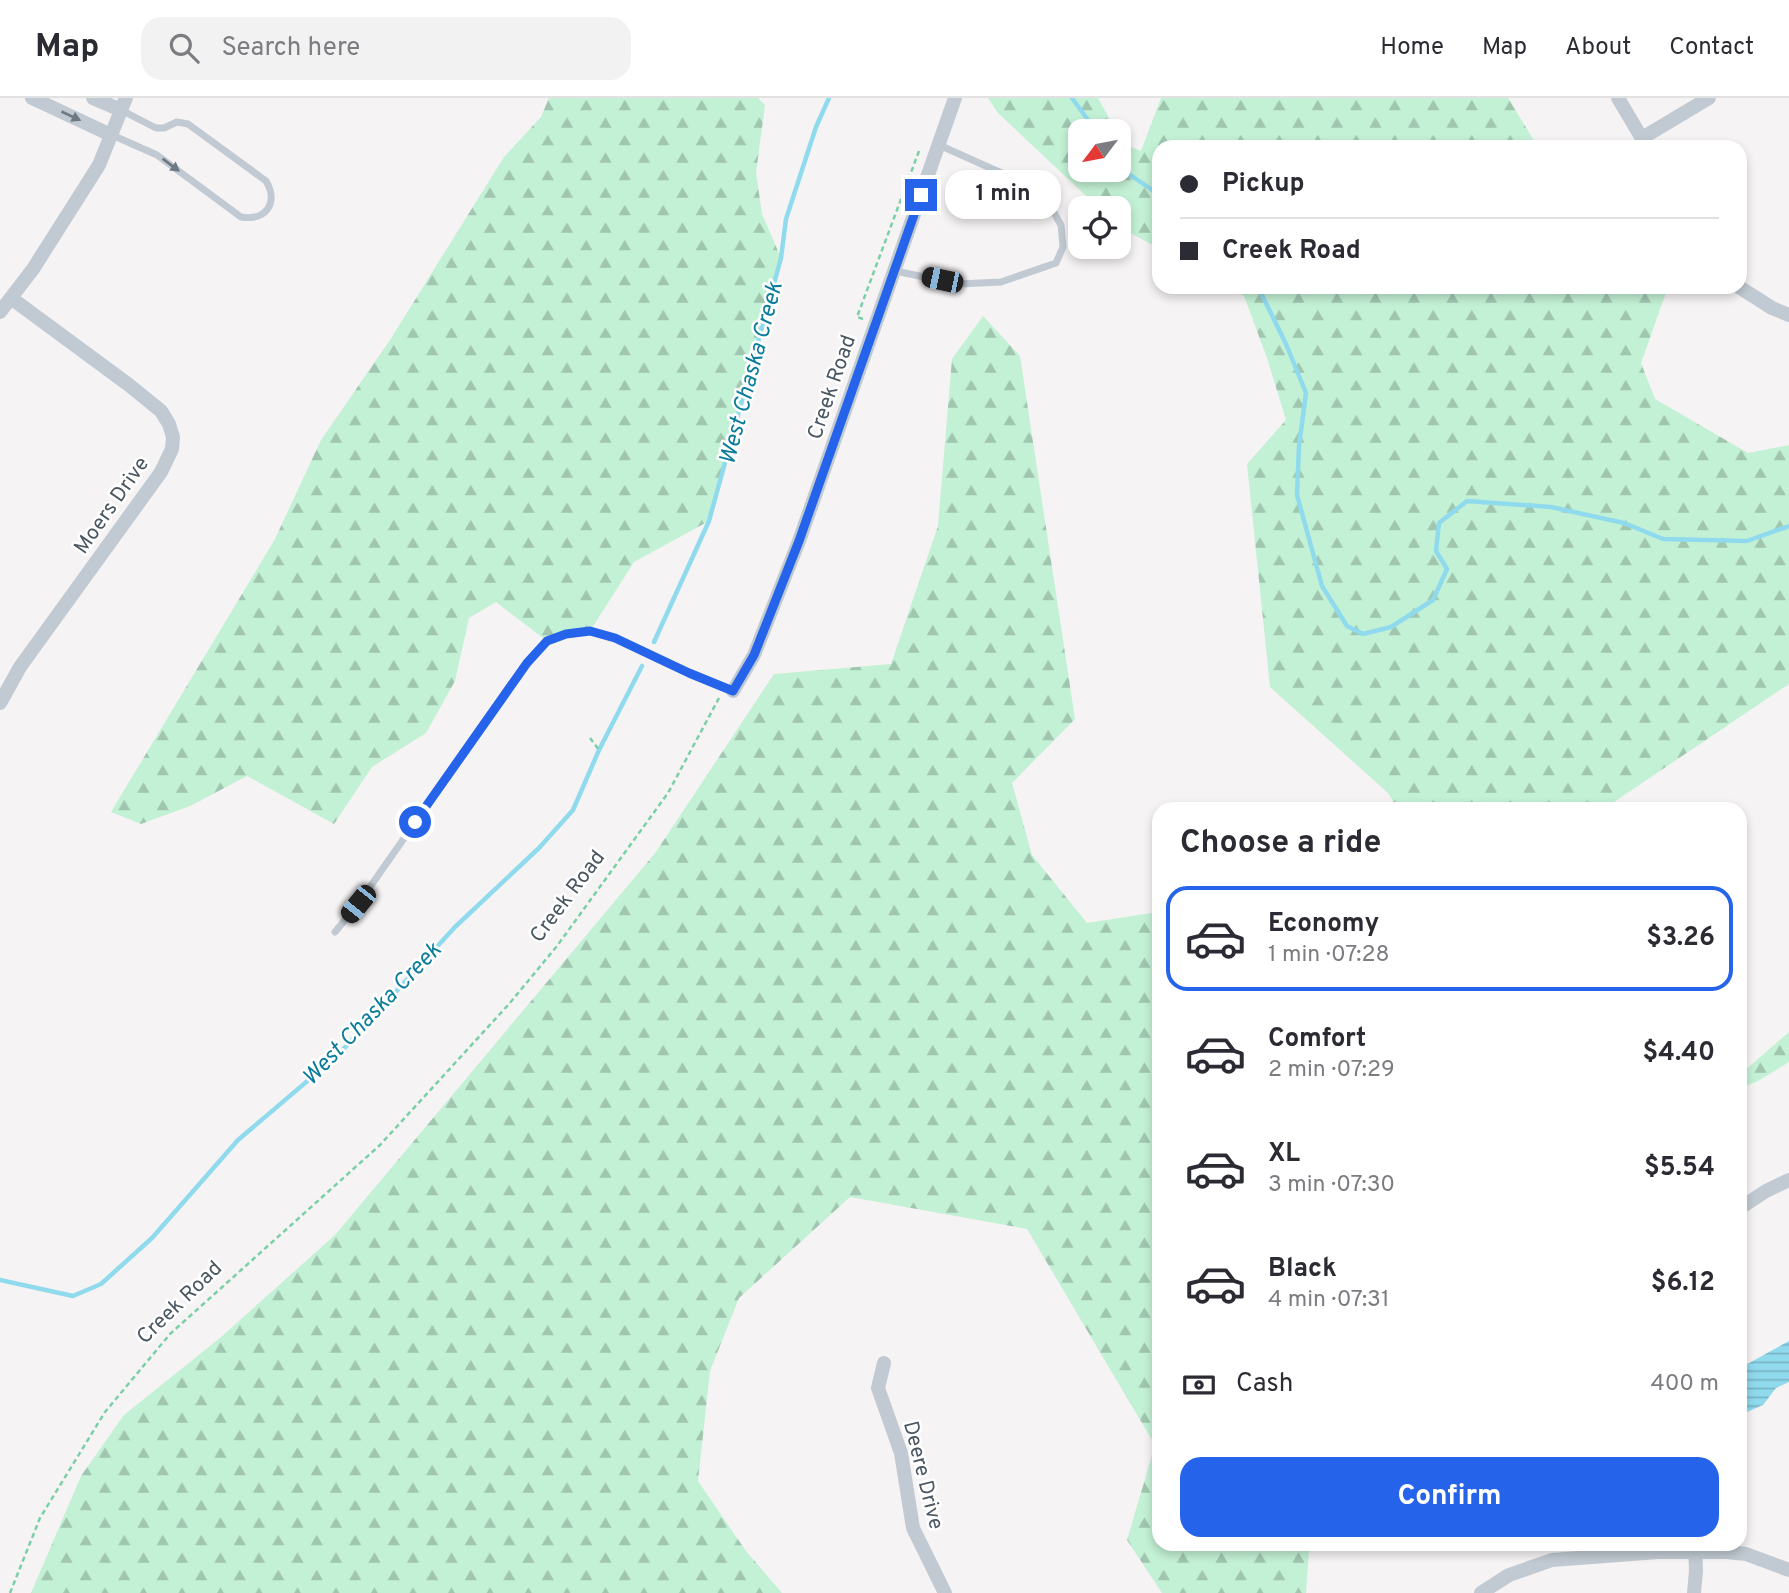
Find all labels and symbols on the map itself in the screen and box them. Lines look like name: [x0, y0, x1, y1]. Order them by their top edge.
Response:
one-way arrow: [61, 110, 81, 122]
north arrow: [1068, 119, 1130, 182]
one-way arrow: [162, 158, 180, 173]
callout: 1 min: [946, 170, 1061, 220]
route end: [905, 179, 937, 211]
car: [920, 265, 965, 295]
water label: West Chaska Creek: [714, 279, 791, 468]
street label: Creek Road: [802, 332, 863, 443]
street label: Moers Drive: [69, 452, 156, 560]
route start: [399, 806, 431, 838]
street label: Creek Road: [525, 845, 612, 949]
car: [337, 881, 380, 927]
water label: West Chaska Creek: [297, 937, 449, 1092]
street label: Creek Road: [131, 1256, 229, 1351]
street label: Deere Drive: [896, 1418, 949, 1532]

